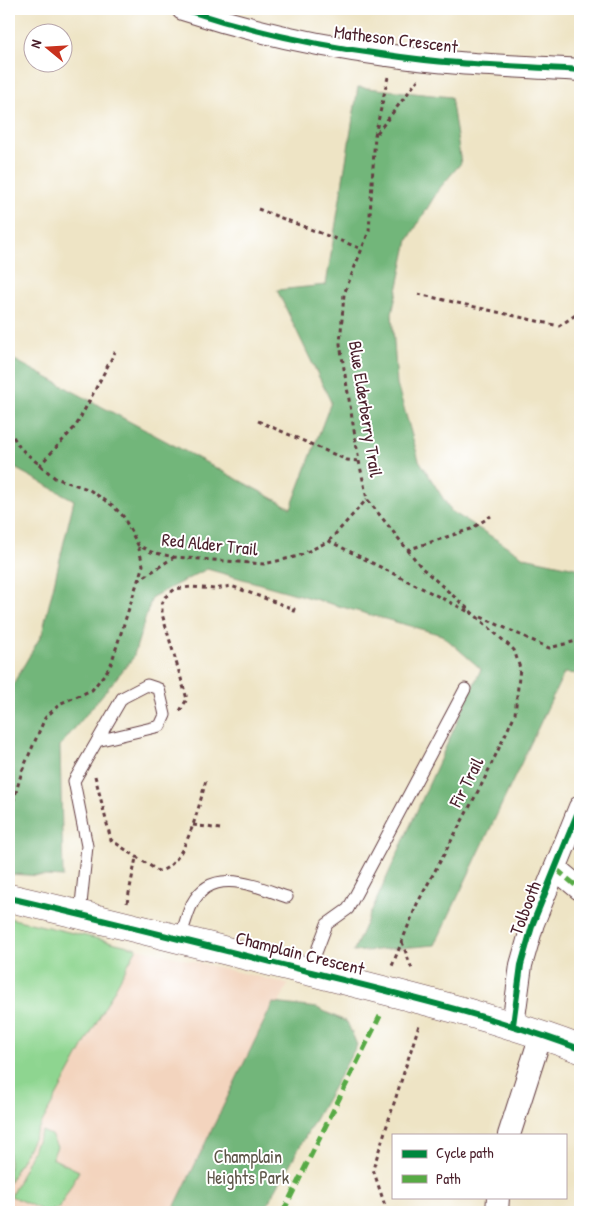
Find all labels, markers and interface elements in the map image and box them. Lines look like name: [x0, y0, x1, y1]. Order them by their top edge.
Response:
street label: Matheson Crescent: [333, 19, 460, 59]
north arrow: [22, 22, 72, 72]
text: N: [25, 37, 46, 50]
street label: Blue Elderberry Trail: [343, 339, 389, 479]
street label: Red Alder Trail: [161, 527, 260, 561]
street label: Fir Trail: [442, 752, 489, 812]
street label: Tolbooth: [503, 877, 547, 939]
street label: Champlain Crescent: [233, 925, 368, 981]
legend: [392, 1134, 566, 1198]
text: Cycle path: [436, 1142, 494, 1163]
park label: Champlain Heights Park: [207, 1144, 290, 1190]
text: Path: [436, 1168, 461, 1189]

